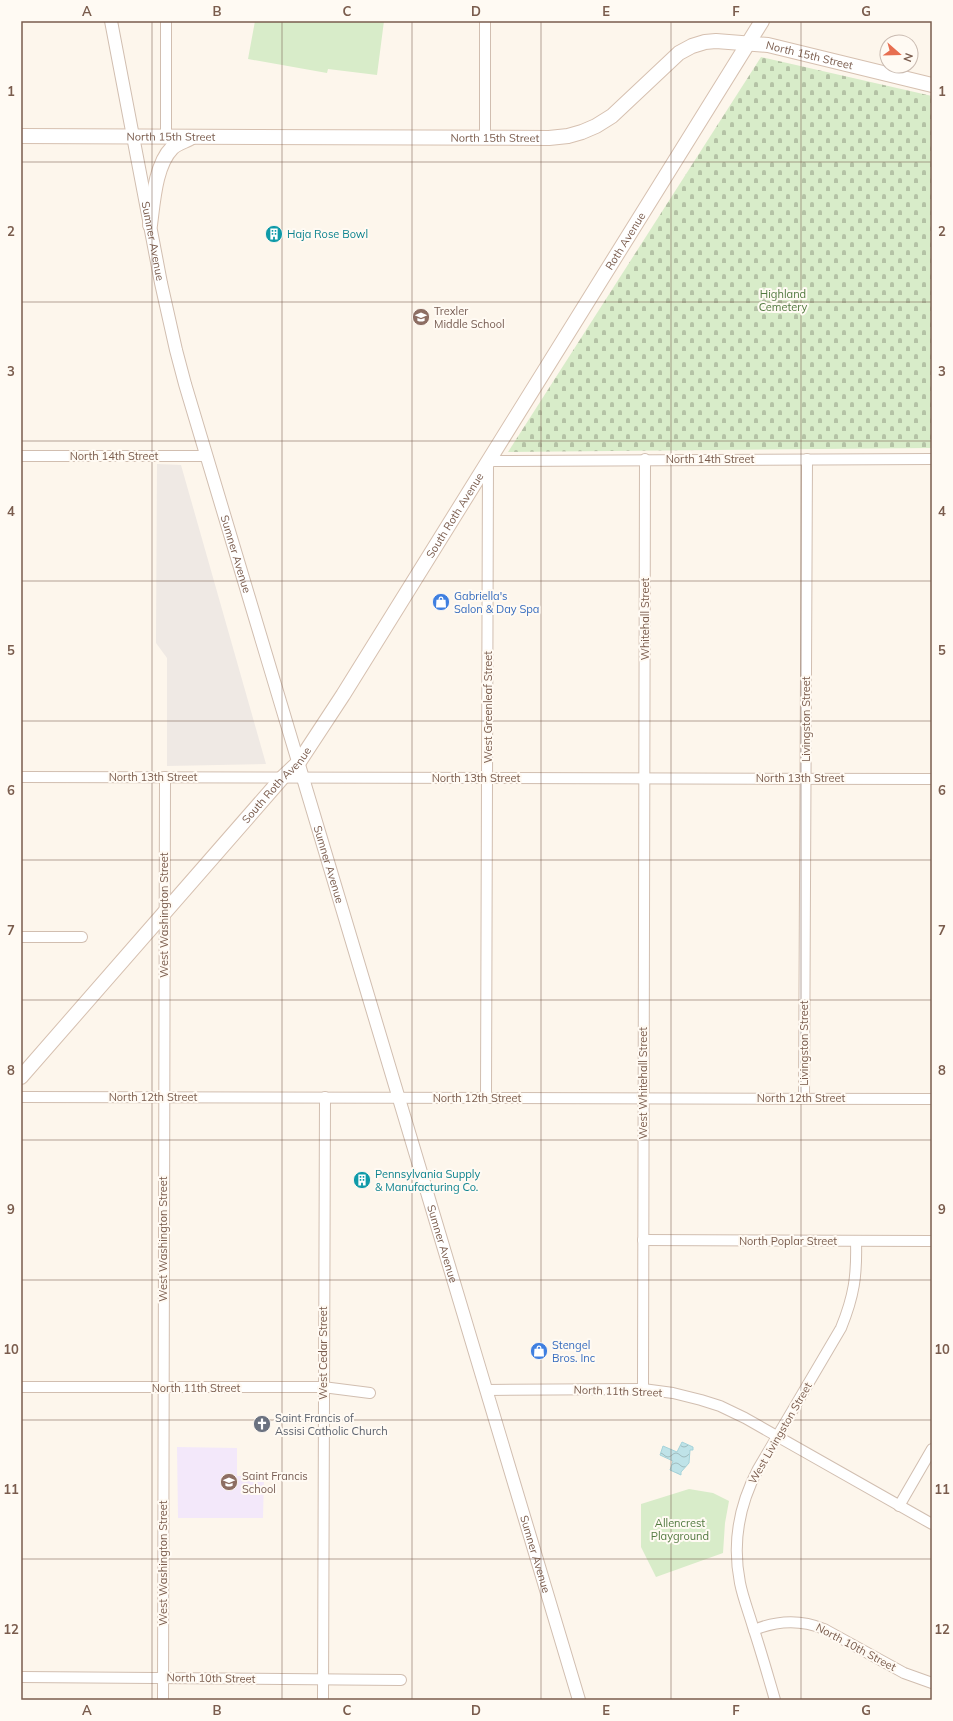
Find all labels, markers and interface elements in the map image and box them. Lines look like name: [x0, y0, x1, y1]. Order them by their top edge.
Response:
text: A: [82, 3, 92, 19]
text: B: [213, 3, 222, 19]
text: C: [343, 3, 352, 19]
text: D: [471, 3, 481, 19]
text: E: [602, 3, 610, 19]
text: F: [732, 3, 740, 19]
text: G: [861, 3, 871, 19]
north arrow: [879, 34, 919, 74]
street label: North 15th Street: [765, 38, 854, 72]
text: N: [900, 51, 916, 64]
text: 1: [7, 83, 15, 99]
text: 1: [938, 83, 946, 99]
street label: North 15th Street: [127, 129, 216, 144]
street label: North 15th Street: [451, 131, 540, 145]
street label: Sumner Avenue: [139, 200, 167, 282]
street label: Roth Avenue: [602, 210, 648, 272]
text: 2: [7, 223, 15, 239]
text: 2: [938, 223, 946, 239]
building icon: Haja Rose Bowl: [264, 224, 284, 244]
place label: Haja Rose Bowl: [287, 227, 368, 241]
park label: Highland Cemetery: [759, 287, 808, 314]
place label: Trexler Middle School: [434, 304, 505, 331]
school or university icon: Trexler Middle School: [411, 307, 431, 327]
text: 3: [7, 363, 15, 379]
text: 3: [938, 363, 946, 379]
street label: North 14th Street: [70, 449, 159, 463]
street label: North 14th Street: [666, 452, 755, 466]
street label: South Roth Avenue: [423, 470, 487, 561]
text: 4: [7, 503, 15, 519]
text: 4: [938, 503, 946, 519]
street label: Sumner Avenue: [218, 513, 254, 595]
street label: Whitehall Street: [638, 578, 652, 660]
place label: Gabriella's Salon & Day Spa: [454, 589, 539, 616]
shop icon: Gabriella's Salon & Day Spa: [431, 592, 451, 612]
text: 5: [7, 642, 15, 658]
text: 5: [938, 642, 946, 658]
street label: West Greenleaf Street: [481, 651, 495, 763]
street label: Livingston Street: [799, 676, 813, 762]
street label: South Roth Avenue: [239, 744, 314, 826]
street label: North 13th Street: [109, 770, 198, 784]
street label: North 13th Street: [432, 771, 521, 785]
street label: North 13th Street: [756, 771, 845, 785]
text: 6: [7, 782, 15, 798]
text: 6: [938, 782, 946, 798]
street label: Sumner Avenue: [311, 824, 347, 905]
street label: West Washington Street: [157, 852, 171, 978]
text: 7: [7, 922, 15, 938]
text: 7: [938, 922, 946, 938]
street label: Livingston Street: [797, 1000, 811, 1086]
street label: West Whitehall Street: [636, 1027, 650, 1139]
text: 8: [7, 1062, 15, 1078]
text: 8: [938, 1062, 946, 1078]
street label: North 12th Street: [109, 1090, 198, 1104]
street label: North 12th Street: [433, 1091, 522, 1105]
street label: North 12th Street: [757, 1091, 846, 1105]
place label: Pennsylvania Supply & Manufacturing Co.: [375, 1167, 480, 1194]
building icon: Pennsylvania Supply & Manufacturing Co.: [352, 1170, 372, 1190]
street label: West Washington Street: [156, 1176, 170, 1302]
text: 9: [7, 1201, 15, 1217]
text: 9: [938, 1201, 946, 1217]
street label: Sumner Avenue: [424, 1203, 461, 1284]
street label: North Poplar Street: [739, 1234, 837, 1248]
street label: West Cedar Street: [316, 1306, 330, 1400]
place label: Stengel Bros. Inc: [552, 1338, 596, 1365]
text: 10: [3, 1341, 19, 1357]
shop icon: Stengel Bros. Inc: [529, 1341, 549, 1361]
text: 10: [934, 1341, 950, 1357]
street label: West Livingston Street: [745, 1380, 815, 1486]
street label: North 11th Street: [152, 1381, 241, 1395]
street label: North 11th Street: [573, 1382, 663, 1400]
place label: Saint Francis of Assisi Catholic Church: [275, 1411, 388, 1438]
church icon: Saint Francis of Assisi Catholic Church: [252, 1414, 272, 1434]
place label: Saint Francis School: [242, 1469, 308, 1496]
school or university icon: Saint Francis School: [219, 1472, 239, 1492]
text: 11: [3, 1481, 19, 1497]
text: 11: [934, 1481, 950, 1497]
street label: West Washington Street: [156, 1500, 170, 1626]
street label: Sumner Avenue: [517, 1514, 554, 1595]
park label: Allencrest Playground: [651, 1516, 709, 1543]
street label: North 10th Street: [814, 1620, 899, 1674]
text: 12: [3, 1621, 19, 1637]
text: 12: [934, 1621, 950, 1637]
street label: North 10th Street: [167, 1670, 256, 1686]
text: A: [82, 1702, 92, 1718]
text: B: [213, 1702, 222, 1718]
text: C: [343, 1702, 352, 1718]
text: D: [471, 1702, 481, 1718]
text: E: [602, 1702, 610, 1718]
text: F: [732, 1702, 740, 1718]
text: G: [861, 1702, 871, 1718]

